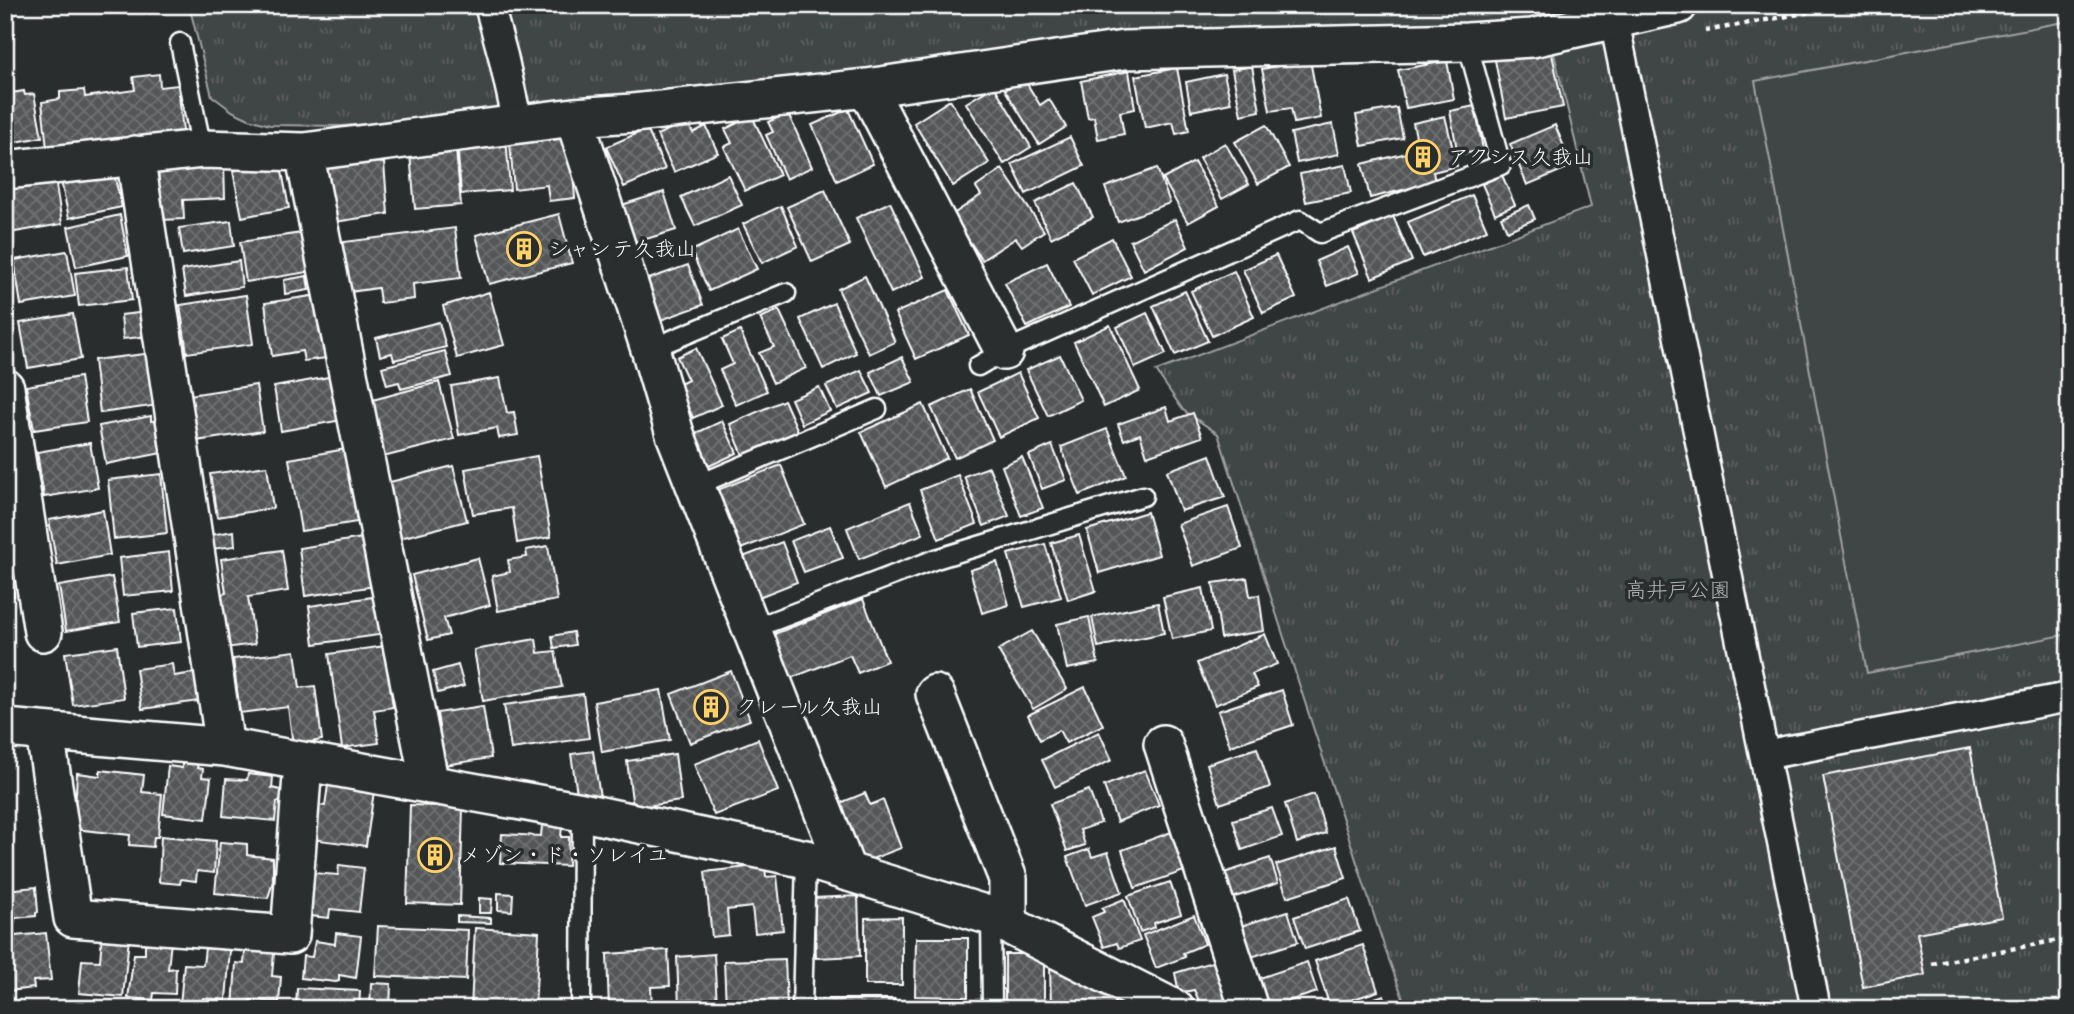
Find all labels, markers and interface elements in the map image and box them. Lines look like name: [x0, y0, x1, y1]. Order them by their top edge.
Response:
building icon: アクシス久我山: [1404, 138, 1442, 176]
place label: アクシス久我山: [1448, 144, 1593, 171]
building icon: シャンテ久我山: [505, 230, 543, 268]
place label: シャンテ久我山: [548, 236, 696, 263]
park label: 高井戸公園: [1626, 577, 1731, 604]
building icon: クレール久我山: [692, 688, 730, 726]
place label: クレール久我山: [736, 694, 883, 721]
building icon: メゾン・ド・ソレイユ: [416, 836, 454, 874]
place label: メゾン・ド・ソレイユ: [460, 842, 668, 869]

